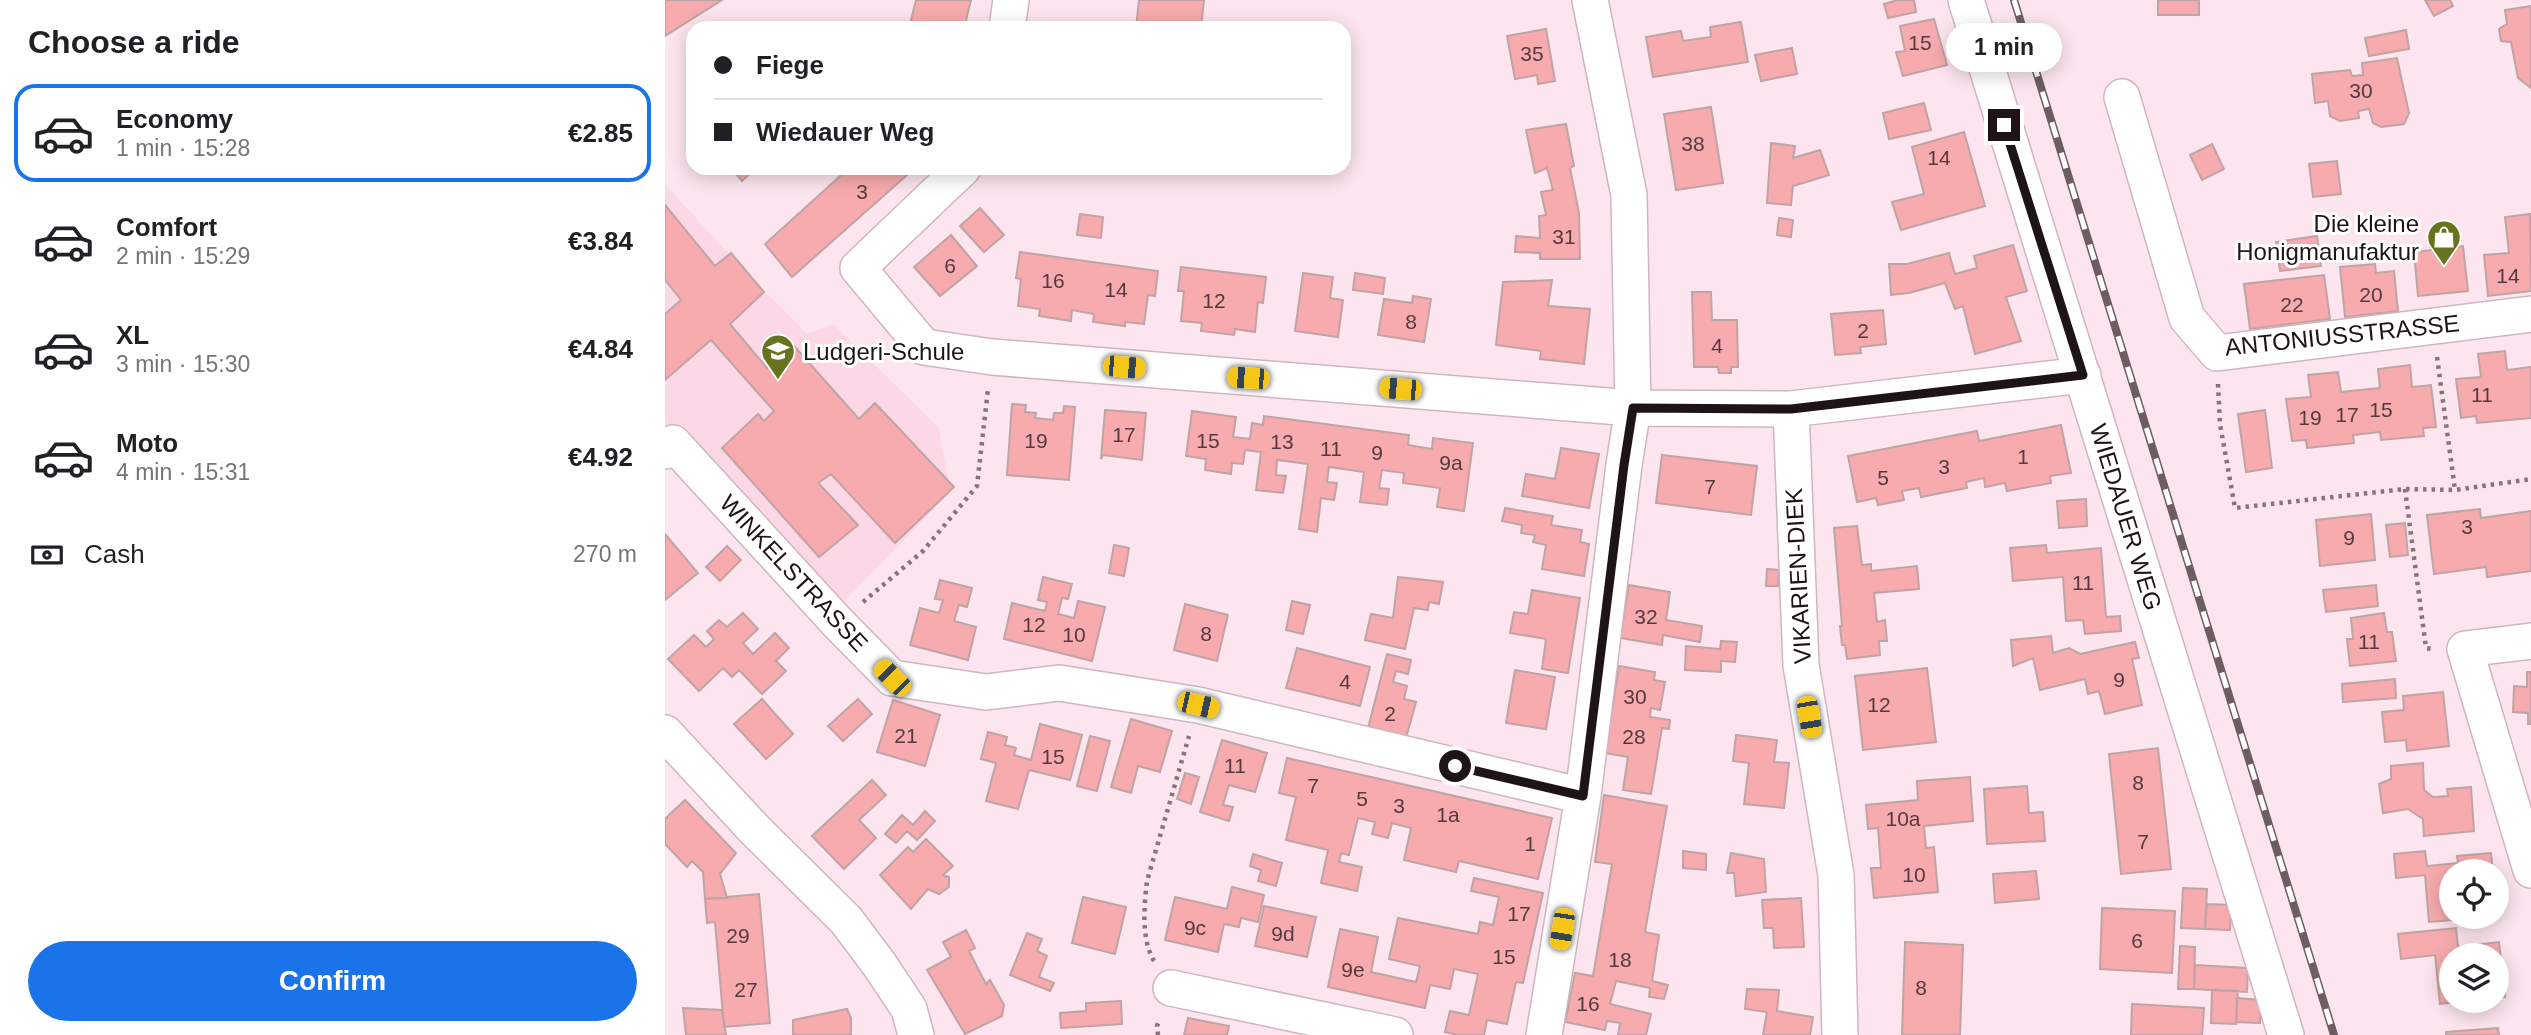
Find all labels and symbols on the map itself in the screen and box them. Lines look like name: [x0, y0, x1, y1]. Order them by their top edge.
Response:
callout: 1 min: [1946, 24, 2062, 72]
house number: 15: [1908, 31, 1932, 54]
house number: 35: [1520, 42, 1544, 65]
house number: 30: [2349, 79, 2373, 102]
route end: [1988, 109, 2020, 141]
house number: 38: [1681, 132, 1705, 155]
house number: 14: [1927, 146, 1951, 169]
house number: 3: [856, 180, 868, 203]
place label: Die kleine Honigmanufaktur: [2236, 210, 2419, 265]
shop icon: Die kleine Honigmanufaktur: [2425, 218, 2463, 267]
house number: 31: [1552, 225, 1576, 248]
house number: 6: [944, 254, 956, 277]
house number: 14: [2496, 264, 2520, 287]
house number: 16: [1041, 269, 1065, 292]
house number: 14: [1104, 278, 1128, 301]
house number: 20: [2359, 283, 2383, 306]
house number: 12: [1202, 289, 1226, 312]
house number: 22: [2280, 293, 2304, 316]
street label: ANTONIUSSTRASSE: [2223, 309, 2461, 361]
house number: 8: [1405, 310, 1417, 333]
house number: 2: [1857, 319, 1869, 342]
school or university icon: Ludgeri-Schule: [759, 332, 797, 381]
house number: 4: [1711, 334, 1723, 357]
place label: Ludgeri-Schule: [803, 338, 964, 365]
car: [1103, 355, 1146, 379]
car: [1227, 366, 1270, 390]
car: [1379, 377, 1422, 401]
house number: 11: [2471, 383, 2493, 406]
house number: 15: [2369, 398, 2393, 421]
house number: 17: [2335, 403, 2359, 426]
house number: 19: [2298, 406, 2322, 429]
street label: WIEDAUER WEG: [2085, 421, 2167, 613]
house number: 17: [1112, 423, 1136, 446]
house number: 19: [1024, 429, 1048, 452]
house number: 15: [1196, 429, 1220, 452]
house number: 13: [1270, 430, 1294, 453]
house number: 11: [1320, 437, 1342, 460]
house number: 9: [1371, 441, 1383, 464]
house number: 1: [2017, 445, 2029, 468]
house number: 9a: [1439, 451, 1463, 474]
house number: 3: [1938, 455, 1950, 478]
house number: 5: [1877, 466, 1889, 489]
house number: 7: [1704, 475, 1716, 498]
street label: VIKARIEN-DIEK: [1780, 487, 1816, 665]
street label: WINKELSTRASSE: [715, 489, 873, 657]
house number: 3: [2461, 515, 2473, 538]
house number: 9: [2343, 526, 2355, 549]
house number: 11: [2072, 571, 2094, 594]
house number: 32: [1634, 605, 1658, 628]
house number: 12: [1022, 613, 1046, 636]
house number: 8: [1200, 622, 1212, 645]
house number: 10: [1062, 623, 1086, 646]
house number: 11: [2358, 630, 2380, 653]
car: [870, 656, 915, 700]
house number: 9: [2113, 668, 2125, 691]
house number: 4: [1339, 670, 1351, 693]
house number: 30: [1623, 685, 1647, 708]
car: [1176, 690, 1221, 720]
house number: 12: [1867, 693, 1891, 716]
car: [1796, 694, 1823, 740]
house number: 2: [1384, 702, 1396, 725]
house number: 21: [894, 724, 918, 747]
house number: 28: [1622, 725, 1646, 748]
house number: 15: [1041, 745, 1065, 768]
route start: [1439, 750, 1471, 782]
house number: 11: [1224, 754, 1246, 777]
house number: 8: [2132, 771, 2144, 794]
house number: 7: [1307, 774, 1319, 797]
house number: 5: [1356, 787, 1368, 810]
house number: 3: [1393, 794, 1405, 817]
house number: 1a: [1436, 803, 1460, 826]
house number: 10a: [1885, 807, 1921, 830]
house number: 7: [2137, 830, 2149, 853]
house number: 1: [1524, 832, 1536, 855]
house number: 10: [1902, 863, 1926, 886]
house number: 17: [1507, 902, 1531, 925]
car: [1549, 907, 1576, 951]
house number: 9c: [1184, 916, 1206, 939]
house number: 9d: [1271, 922, 1295, 945]
house number: 29: [726, 924, 750, 947]
house number: 6: [2131, 929, 2143, 952]
house number: 15: [1492, 945, 1516, 968]
house number: 18: [1608, 948, 1632, 971]
house number: 9e: [1341, 958, 1365, 981]
house number: 8: [1915, 976, 1927, 999]
house number: 27: [734, 978, 758, 1001]
house number: 16: [1576, 992, 1600, 1015]

